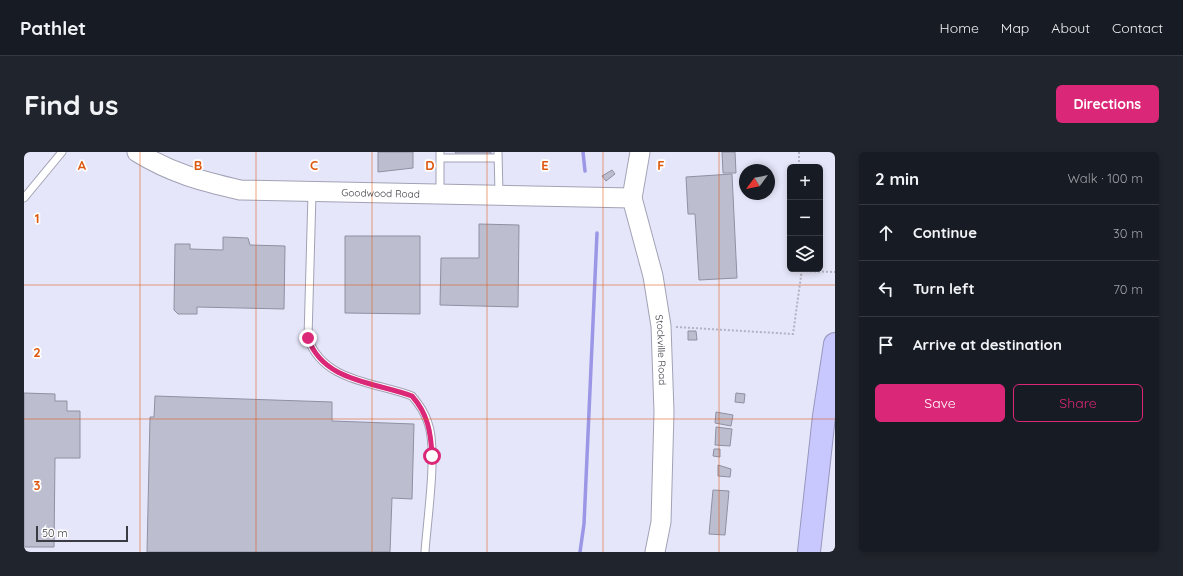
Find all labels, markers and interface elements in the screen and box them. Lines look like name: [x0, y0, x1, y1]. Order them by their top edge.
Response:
text: Pathlet: [20, 16, 86, 40]
text: Home: [940, 19, 979, 37]
text: Map: [1001, 19, 1029, 37]
text: About: [1051, 19, 1090, 37]
text: Contact: [1112, 19, 1163, 37]
button: Directions: [1056, 85, 1159, 123]
text: Find us: [24, 87, 118, 122]
text: A: [78, 157, 87, 173]
text: B: [194, 157, 202, 173]
text: C: [310, 157, 318, 173]
text: D: [425, 157, 435, 173]
text: E: [541, 157, 549, 173]
text: F: [657, 157, 665, 173]
north arrow: [739, 164, 775, 200]
map controls: [787, 164, 823, 272]
button: +: [787, 164, 823, 200]
text: 2 min: [875, 168, 919, 189]
text: Walk · 100 m: [1067, 170, 1143, 186]
street label: Goodwood Road: [341, 186, 420, 201]
button: −: [787, 200, 823, 236]
text: 1: [34, 210, 40, 226]
icon: ahead: [875, 222, 897, 244]
text: Continue: [913, 223, 977, 242]
text: 30 m: [1113, 225, 1143, 241]
button: layers: [787, 236, 823, 272]
icon: left: [875, 278, 897, 300]
text: Turn left: [913, 279, 975, 298]
text: 70 m: [1113, 281, 1143, 297]
street label: Stockville Road: [652, 314, 669, 385]
route end: [299, 329, 317, 347]
icon: arrive: [875, 334, 897, 356]
text: Arrive at destination: [913, 335, 1062, 354]
text: 2: [33, 344, 41, 360]
button: Save: [875, 384, 1005, 422]
button: Share: [1013, 384, 1143, 422]
route start: [423, 447, 441, 465]
text: 3: [34, 477, 41, 493]
scale bar: [36, 524, 128, 543]
text: 50 m: [42, 526, 68, 540]

